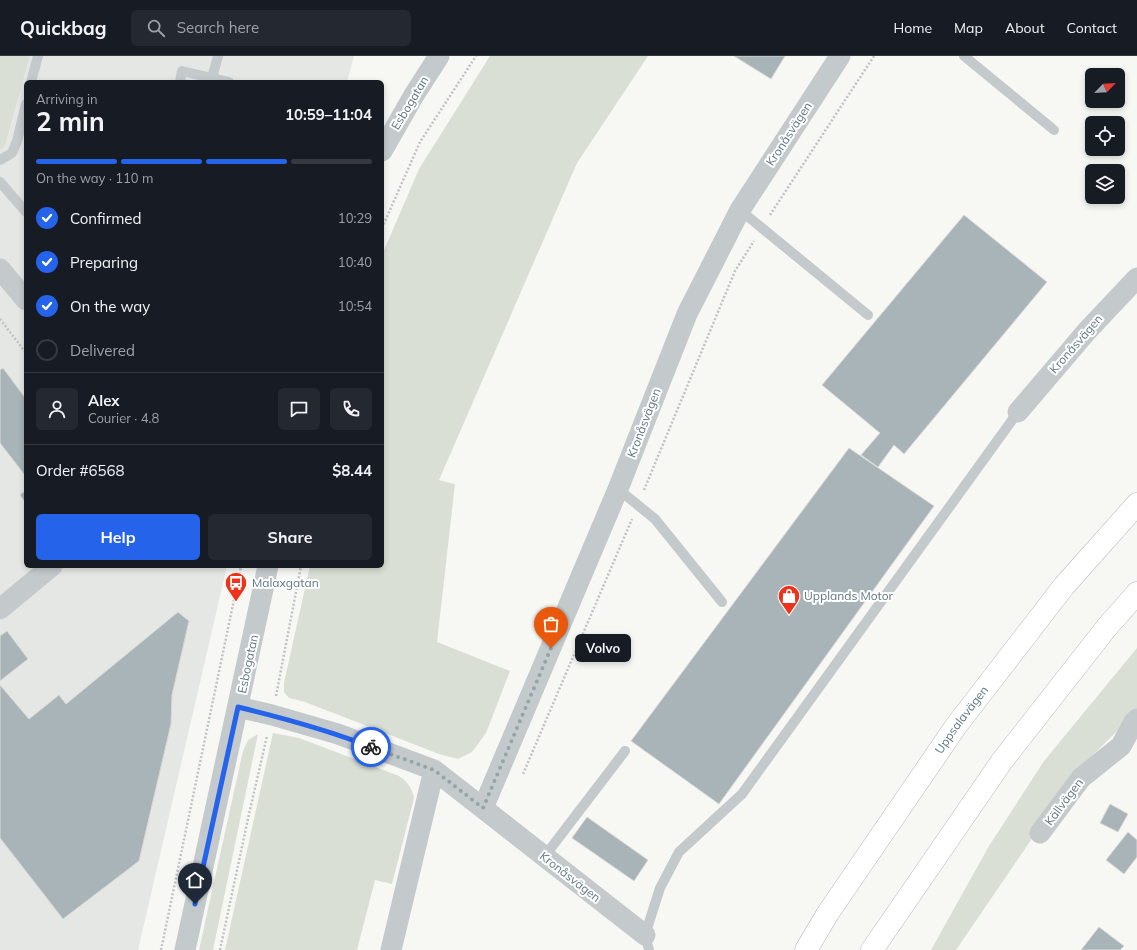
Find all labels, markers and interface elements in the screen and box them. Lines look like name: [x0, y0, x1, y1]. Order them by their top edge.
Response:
search box: [131, 10, 411, 46]
text: Quickbag: [20, 16, 107, 40]
icon: search: [145, 17, 167, 39]
text: Search here: [177, 18, 259, 37]
text: Home: [893, 19, 932, 37]
text: Map: [954, 19, 983, 37]
text: About: [1005, 19, 1045, 37]
text: Contact: [1067, 19, 1117, 37]
north arrow: [1085, 68, 1125, 108]
map controls: [1085, 68, 1125, 204]
street label: Esbogatan: [388, 73, 431, 132]
text: Arriving in: [36, 91, 98, 107]
street label: Kronåsvägen: [762, 99, 815, 168]
text: 2 min: [36, 105, 105, 138]
text: 10:59–11:04: [285, 105, 372, 124]
button: locate: [1085, 116, 1125, 156]
button: layers: [1085, 164, 1125, 204]
text: On the way · 110 m: [36, 170, 153, 186]
icon: check: [36, 207, 58, 229]
text: Confirmed: [70, 209, 141, 228]
text: 10:29: [338, 210, 372, 226]
icon: check: [36, 251, 58, 273]
text: Preparing: [70, 253, 138, 272]
text: 10:40: [338, 254, 372, 270]
icon: check: [36, 295, 58, 317]
text: On the way: [70, 297, 150, 316]
text: 10:54: [338, 298, 372, 314]
street label: Kronåsvägen: [1046, 311, 1105, 376]
text: Delivered: [70, 341, 135, 360]
street label: Kronåsvägen: [623, 386, 664, 460]
button: person: [36, 388, 78, 430]
button: chat: [278, 388, 320, 430]
button: phone: [330, 388, 372, 430]
text: Alex: [88, 391, 120, 410]
text: Courier · 4.8: [88, 410, 159, 426]
text: Order #6568: [36, 461, 124, 480]
text: $8.44: [332, 461, 372, 480]
button: Help: [36, 514, 200, 560]
button: Share: [208, 514, 372, 560]
bus stop icon: Malaxgatan: [223, 570, 249, 603]
place label: Malaxgatan: [252, 575, 319, 590]
shop icon: Upplands Motor: [776, 583, 802, 616]
place label: Upplands Motor: [804, 588, 894, 603]
pin: [534, 607, 568, 648]
icon: bag: [540, 613, 562, 635]
street label: Esbogatan: [234, 633, 261, 695]
callout: Volvo: [575, 634, 631, 662]
text: Volvo: [586, 640, 620, 656]
street label: Uppsalavägen: [931, 683, 991, 756]
courier: [351, 727, 391, 767]
icon: bike: [360, 736, 382, 758]
street label: Källvägen: [1041, 775, 1086, 828]
street label: Kronåsvägen: [537, 848, 604, 905]
pin: [178, 863, 212, 904]
icon: home: [184, 869, 206, 891]

